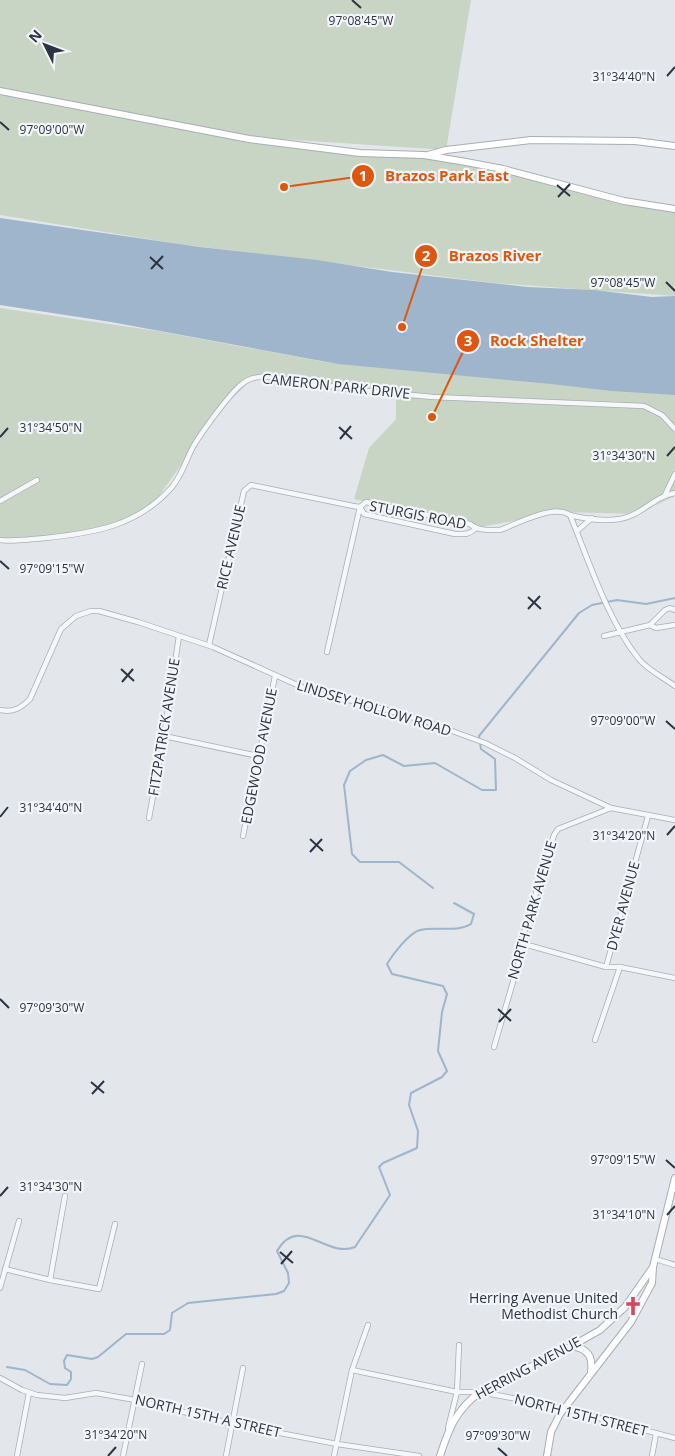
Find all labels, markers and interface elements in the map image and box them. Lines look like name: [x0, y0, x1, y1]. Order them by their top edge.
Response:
text: 97°08'45"W: [329, 12, 393, 29]
north arrow: [20, 20, 70, 70]
text: N: [24, 25, 46, 47]
text: 31°34'40"N: [593, 68, 655, 85]
text: 97°09'00"W: [20, 121, 84, 138]
callout: Brazos Park East: [350, 161, 519, 191]
text: 1: [359, 165, 367, 185]
text: Brazos Park East: [385, 165, 509, 185]
callout: Brazos River: [413, 241, 551, 271]
text: 2: [422, 245, 431, 265]
text: Brazos River: [449, 245, 541, 265]
text: 97°08'45"W: [591, 274, 655, 291]
callout: Rock Shelter: [455, 326, 594, 356]
text: 3: [464, 330, 472, 350]
text: Rock Shelter: [490, 330, 584, 350]
street label: CAMERON PARK DRIVE: [261, 368, 411, 403]
text: 31°34'50"N: [20, 419, 82, 436]
text: 31°34'30"N: [593, 447, 655, 464]
street label: STURGIS ROAD: [368, 496, 468, 533]
street label: RICE AVENUE: [212, 503, 249, 591]
text: 97°09'15"W: [20, 560, 84, 577]
street label: FITZPATRICK AVENUE: [143, 657, 184, 797]
street label: LINDSEY HOLLOW ROAD: [295, 675, 454, 740]
street label: EDGEWOOD AVENUE: [236, 686, 281, 825]
text: 97°09'00"W: [591, 712, 655, 729]
text: 31°34'40"N: [20, 799, 82, 816]
text: 31°34'20"N: [593, 827, 655, 844]
street label: NORTH PARK AVENUE: [503, 838, 560, 981]
street label: DYER AVENUE: [601, 859, 644, 953]
text: 97°09'30"W: [20, 999, 84, 1016]
text: 97°09'15"W: [591, 1151, 655, 1168]
text: 31°34'30"N: [20, 1178, 82, 1195]
text: 31°34'10"N: [593, 1206, 655, 1223]
place label: Herring Avenue United Methodist Church: [469, 1288, 618, 1323]
church icon: Herring Avenue United Methodist Church: [622, 1295, 644, 1317]
street label: HERRING AVENUE: [472, 1332, 584, 1403]
street label: NORTH 15TH A STREET: [133, 1389, 283, 1442]
street label: NORTH 15TH STREET: [512, 1389, 650, 1440]
text: 31°34'20"N: [85, 1426, 147, 1443]
text: 97°09'30"W: [466, 1427, 530, 1444]

